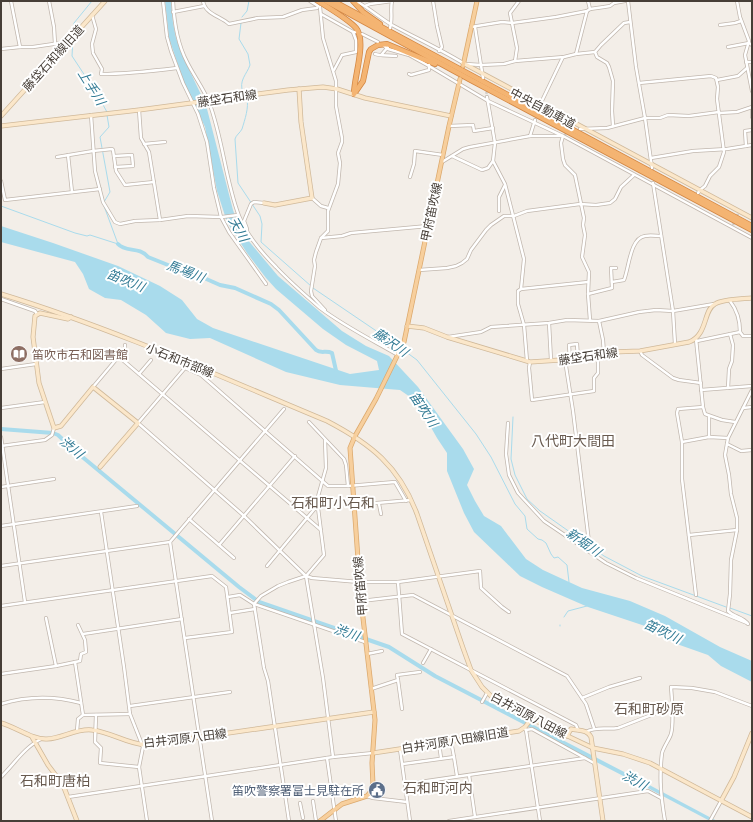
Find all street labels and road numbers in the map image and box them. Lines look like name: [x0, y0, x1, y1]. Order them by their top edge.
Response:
street label: 藤垈石和線旧道: [19, 22, 87, 94]
street label: 中央自動車道: [508, 84, 578, 132]
street label: 藤垈石和線: [196, 86, 258, 110]
street label: 甲府笛吹線: [417, 181, 445, 243]
street label: 小石和市部線: [144, 340, 216, 380]
street label: 藤垈石和線: [557, 344, 619, 368]
street label: 甲府笛吹線: [350, 555, 370, 617]
street label: 白井河原八田線: [488, 689, 570, 741]
street label: 白井河原八田線旧道: [400, 724, 510, 756]
street label: 白井河原八田線: [142, 725, 228, 751]

